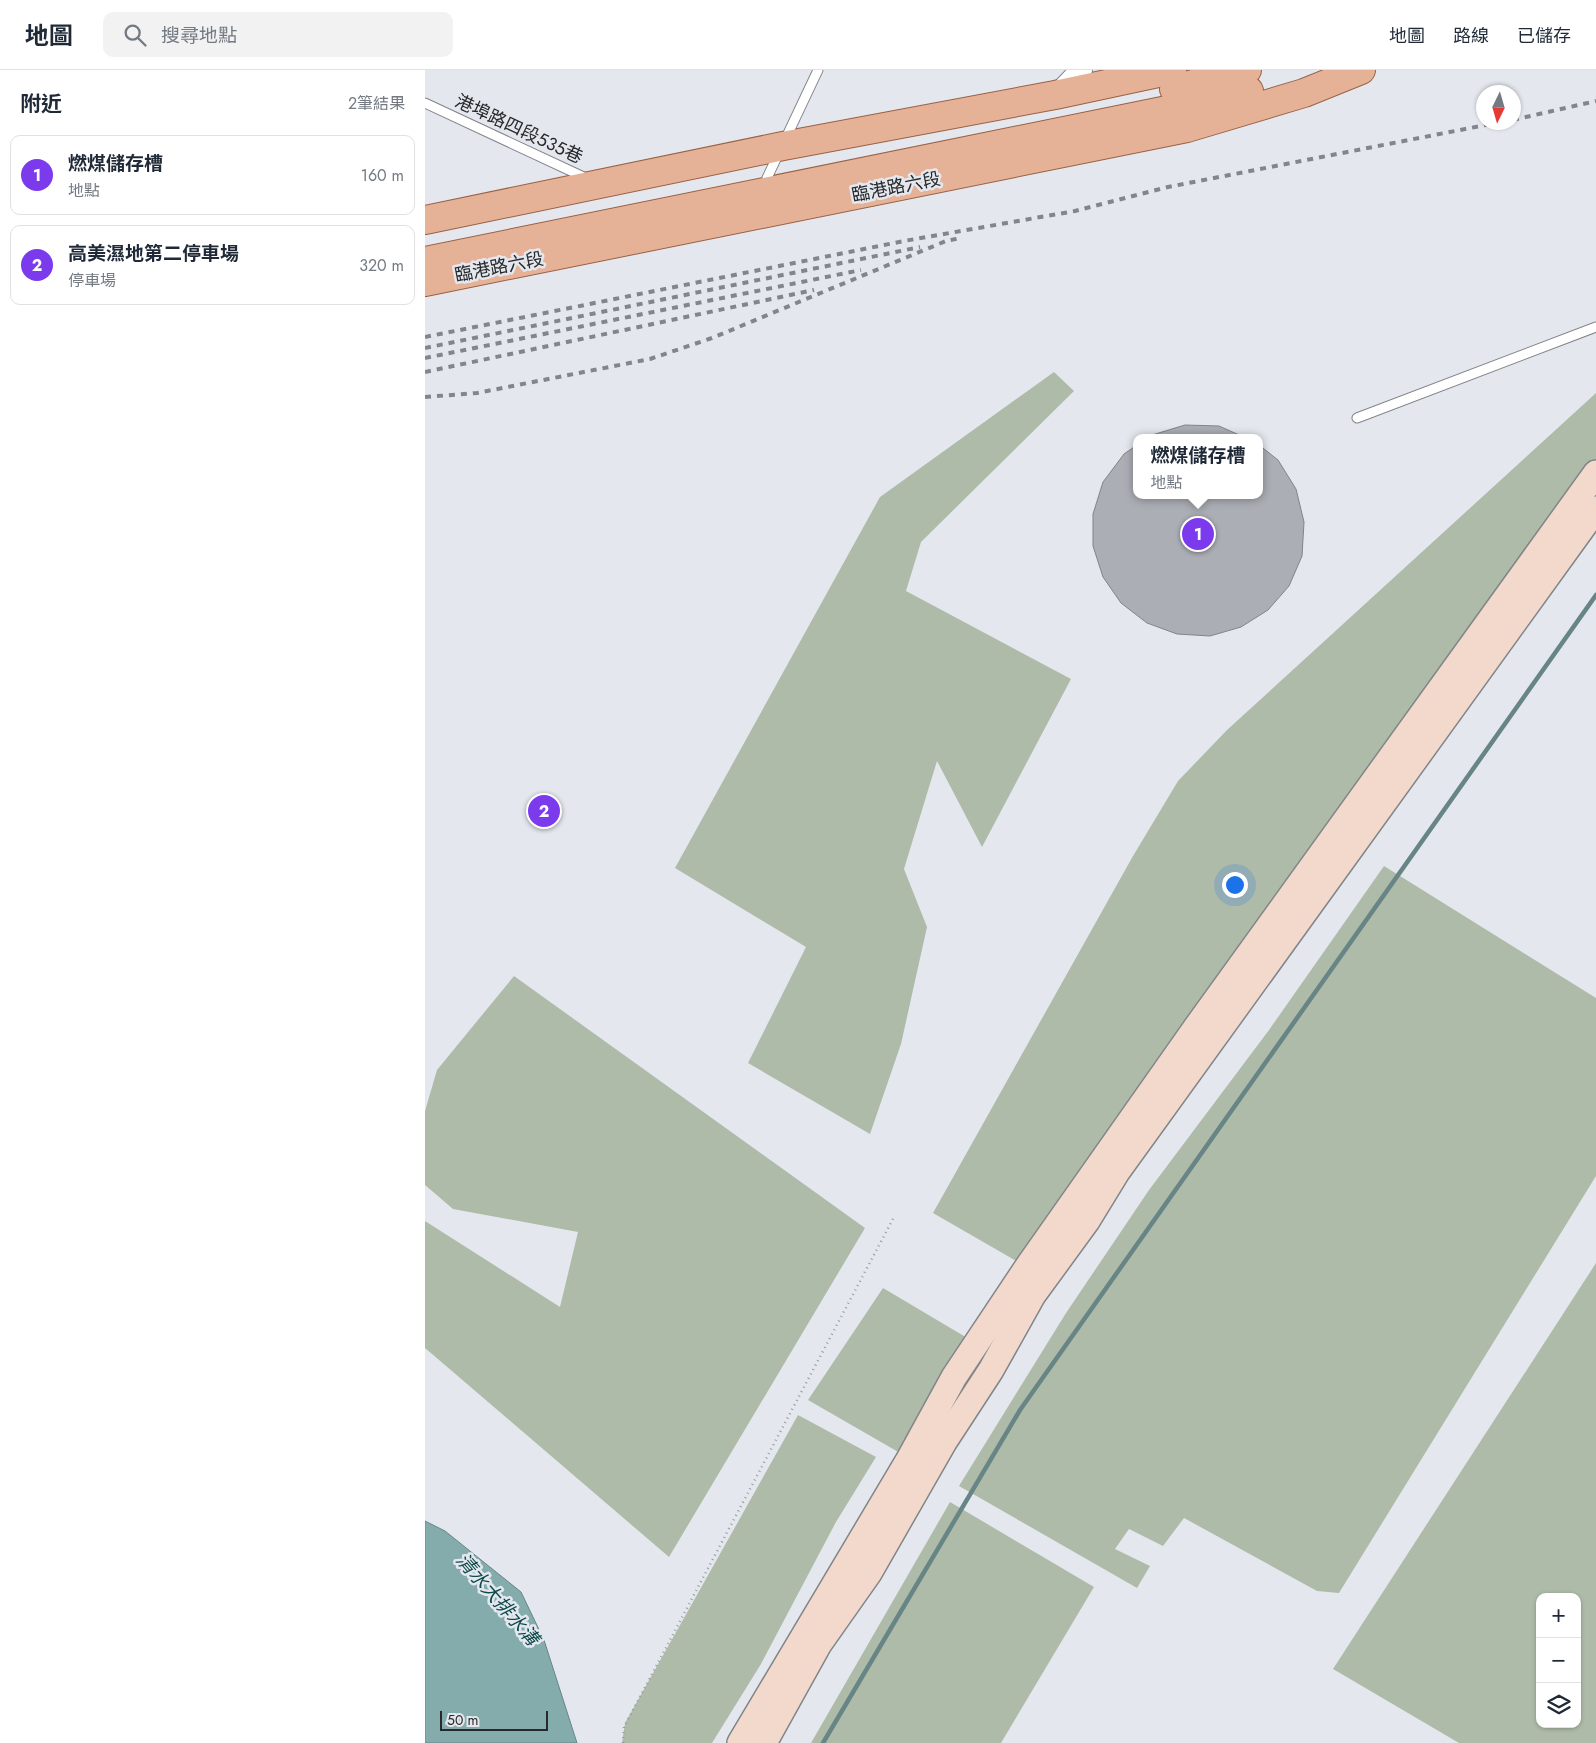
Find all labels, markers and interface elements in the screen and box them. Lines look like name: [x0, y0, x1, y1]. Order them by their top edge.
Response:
search box: [103, 12, 453, 57]
text: 地圖: [25, 18, 73, 53]
icon: search: [121, 21, 149, 49]
text: 搜尋地點: [161, 22, 237, 49]
text: 地圖: [1389, 23, 1425, 49]
text: 路線: [1453, 23, 1489, 49]
text: 已儲存: [1517, 23, 1571, 49]
north arrow: [1476, 85, 1521, 130]
street label: 港埠路四段535巷: [451, 88, 587, 170]
text: 附近: [20, 89, 62, 119]
text: 2筆結果: [348, 92, 405, 115]
text: 燃煤儲存槽: [68, 150, 163, 177]
text: 1: [33, 164, 41, 187]
text: 160 m: [361, 164, 404, 187]
street label: 臨港路六段: [849, 166, 943, 208]
text: 地點: [68, 179, 100, 202]
text: 高美濕地第二停車場: [68, 240, 239, 267]
street label: 臨港路六段: [452, 246, 546, 288]
text: 2: [32, 254, 42, 277]
text: 320 m: [359, 254, 404, 277]
text: 停車場: [68, 269, 116, 292]
popup: [1133, 434, 1263, 499]
text: 燃煤儲存槽: [1150, 442, 1246, 469]
text: 地點: [1150, 471, 1183, 494]
pin: 1: [1182, 515, 1214, 553]
pin: 2: [528, 792, 560, 830]
your location: [1222, 872, 1248, 898]
water label: 清水大排水溝: [450, 1547, 547, 1653]
map controls: [1536, 1593, 1581, 1728]
button: +: [1536, 1593, 1581, 1638]
button: −: [1536, 1638, 1581, 1683]
button: layers: [1536, 1683, 1581, 1728]
scale bar: [440, 1708, 547, 1731]
text: 50 m: [447, 1710, 478, 1730]

